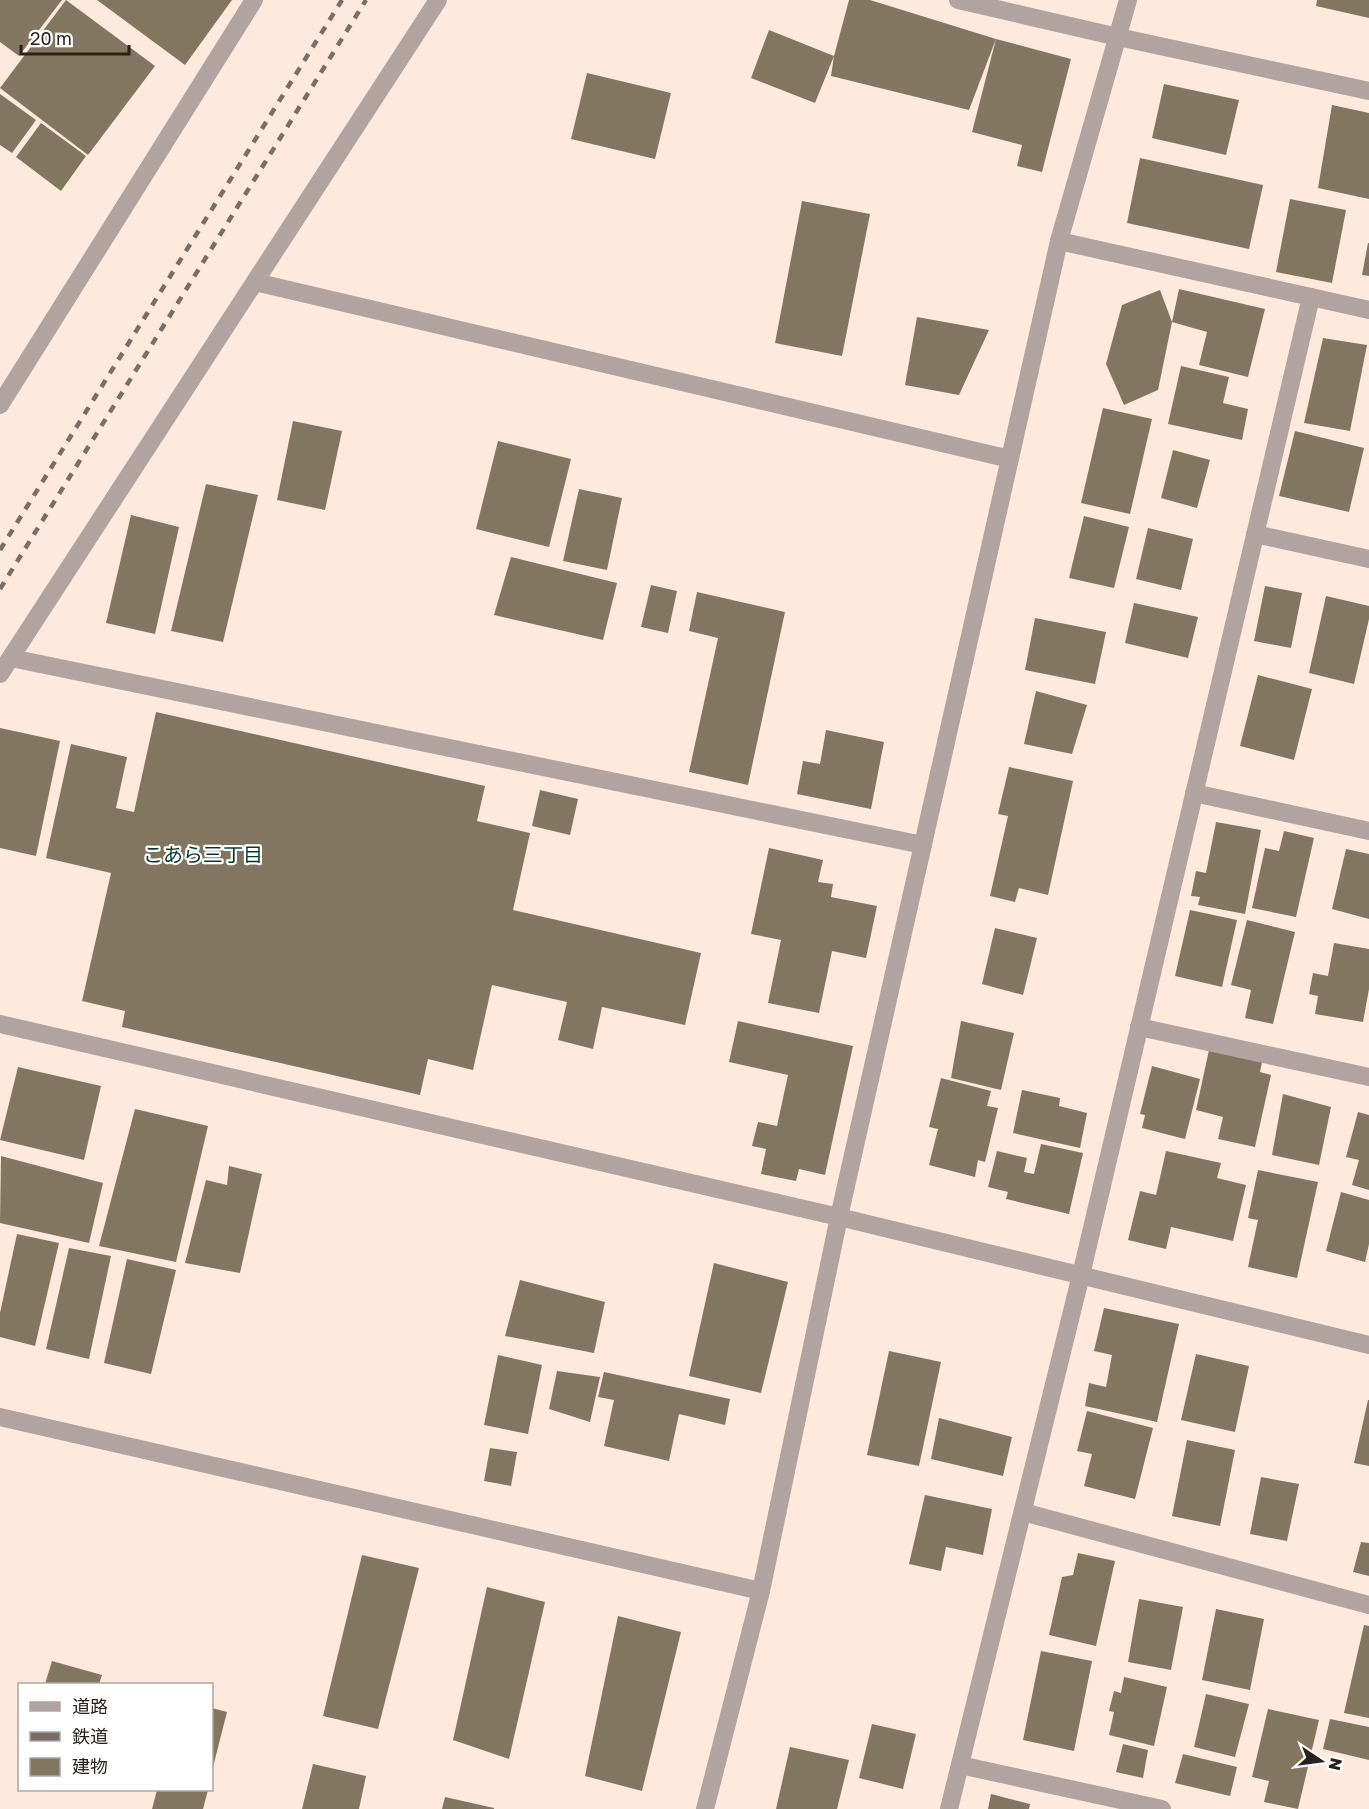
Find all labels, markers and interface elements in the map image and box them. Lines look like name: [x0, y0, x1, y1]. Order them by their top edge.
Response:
scale bar: [21, 18, 129, 56]
text: 20 m: [30, 27, 72, 49]
district label: こあら三丁目: [143, 842, 263, 866]
legend: [18, 1683, 213, 1791]
text: 道路: [72, 1695, 108, 1717]
text: 鉄道: [72, 1725, 108, 1747]
north arrow: [1291, 1731, 1351, 1791]
text: 建物: [72, 1755, 108, 1777]
text: N: [1325, 1756, 1347, 1773]

